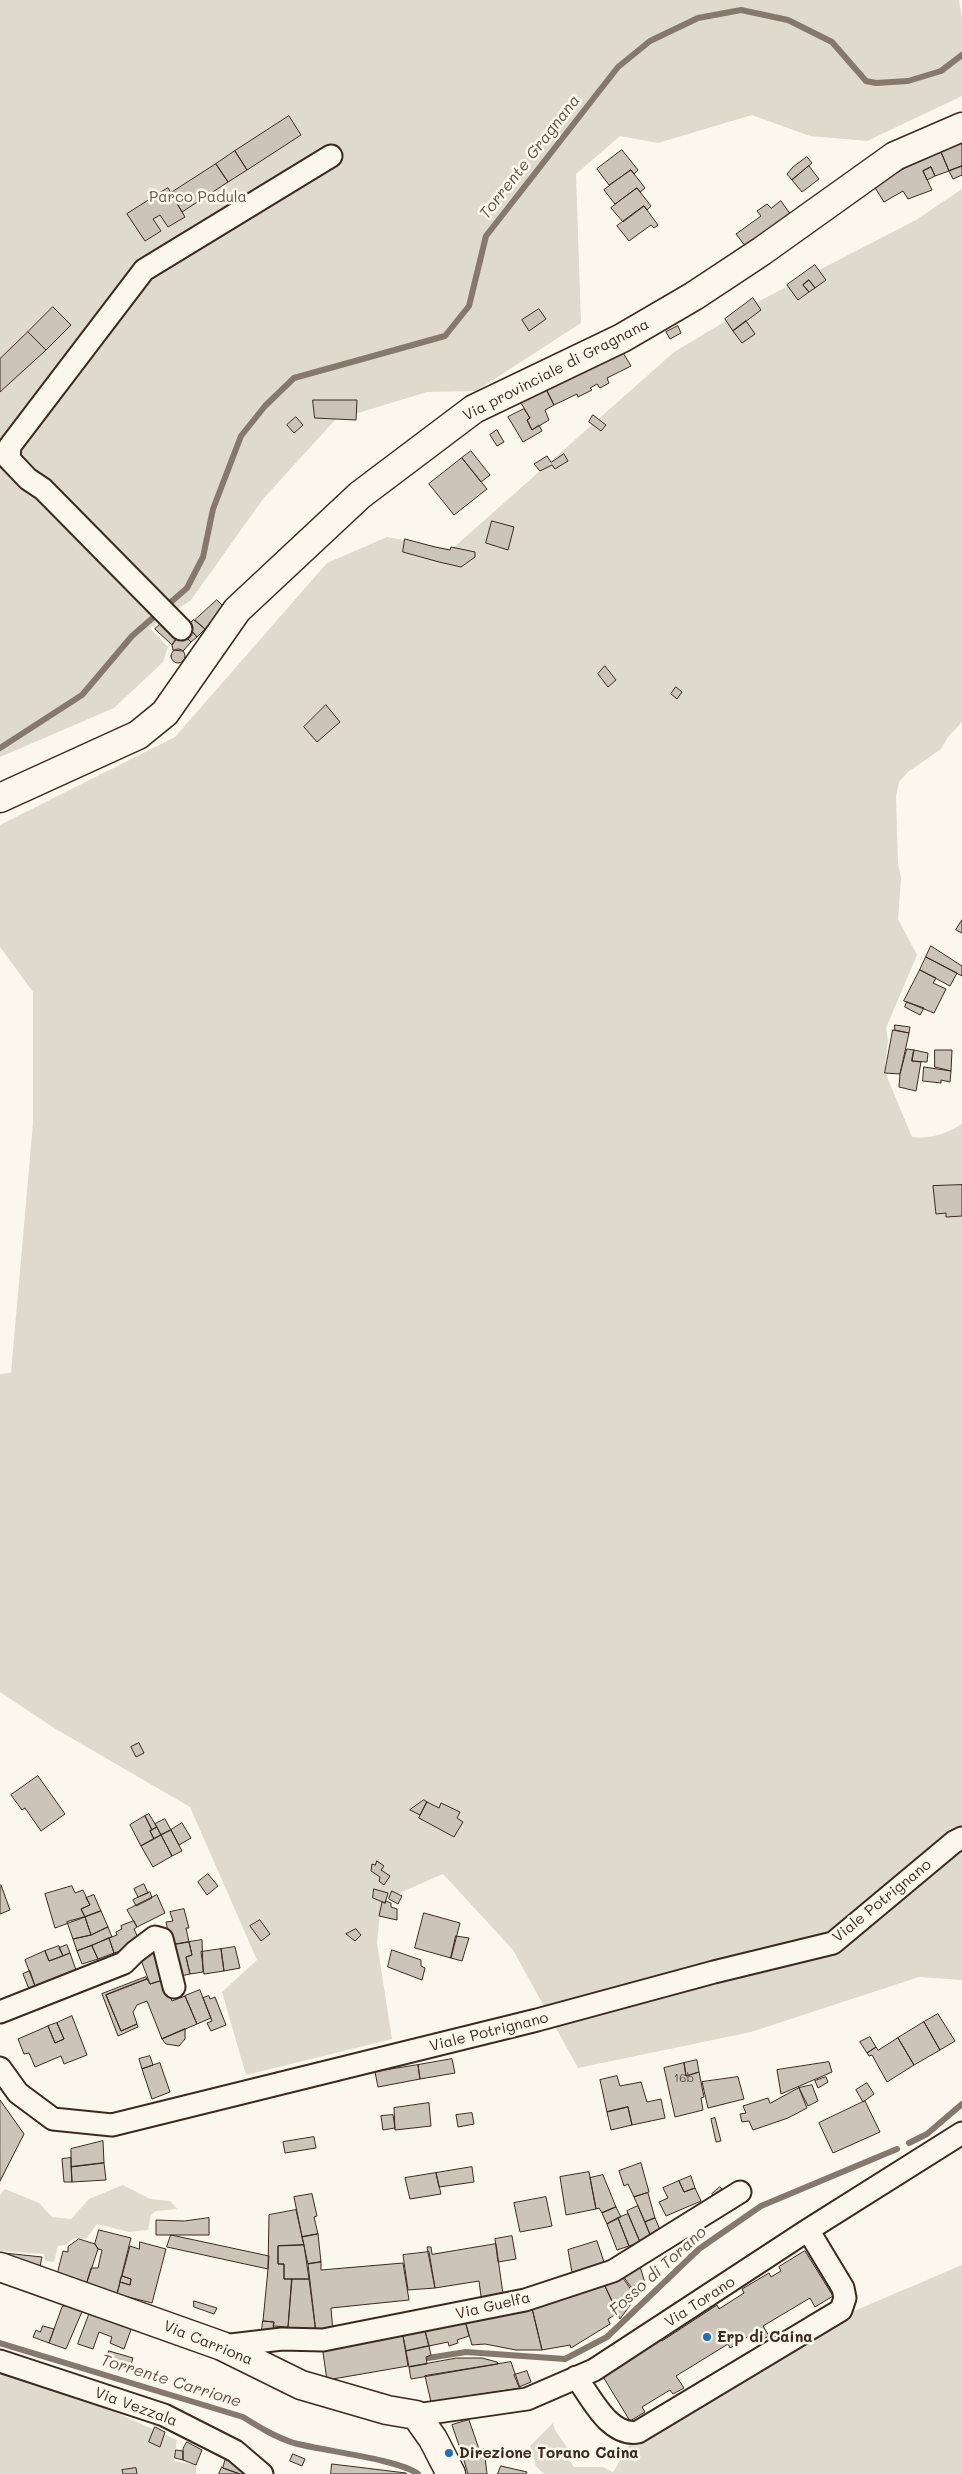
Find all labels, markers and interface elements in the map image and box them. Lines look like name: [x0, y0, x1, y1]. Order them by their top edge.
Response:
water label: Torrente Gragnana: [476, 91, 584, 223]
park label: Parco Padula: [149, 188, 247, 206]
street label: Via provinciale di Gragnana: [460, 315, 652, 425]
street label: Viale Potrignano: [829, 1856, 935, 1946]
street label: Viale Potrignano: [428, 2009, 550, 2055]
house number: 16b: [674, 2071, 694, 2085]
water label: Fosso di Torano: [606, 2223, 710, 2319]
street label: Via Torano: [662, 2273, 738, 2331]
street label: Via Guelfa: [454, 2289, 532, 2323]
street label: Via Carriona: [161, 2317, 255, 2369]
place label: Erp di Caina: [717, 2328, 812, 2346]
marker: Erp di Caina: [701, 2331, 713, 2343]
water label: Torrente Carrione: [98, 2350, 244, 2412]
street label: Via Vezzala: [92, 2384, 180, 2430]
place label: Direzione Torano Caina: [459, 2444, 639, 2462]
marker: Direzione Torano Caina: [443, 2447, 455, 2459]

